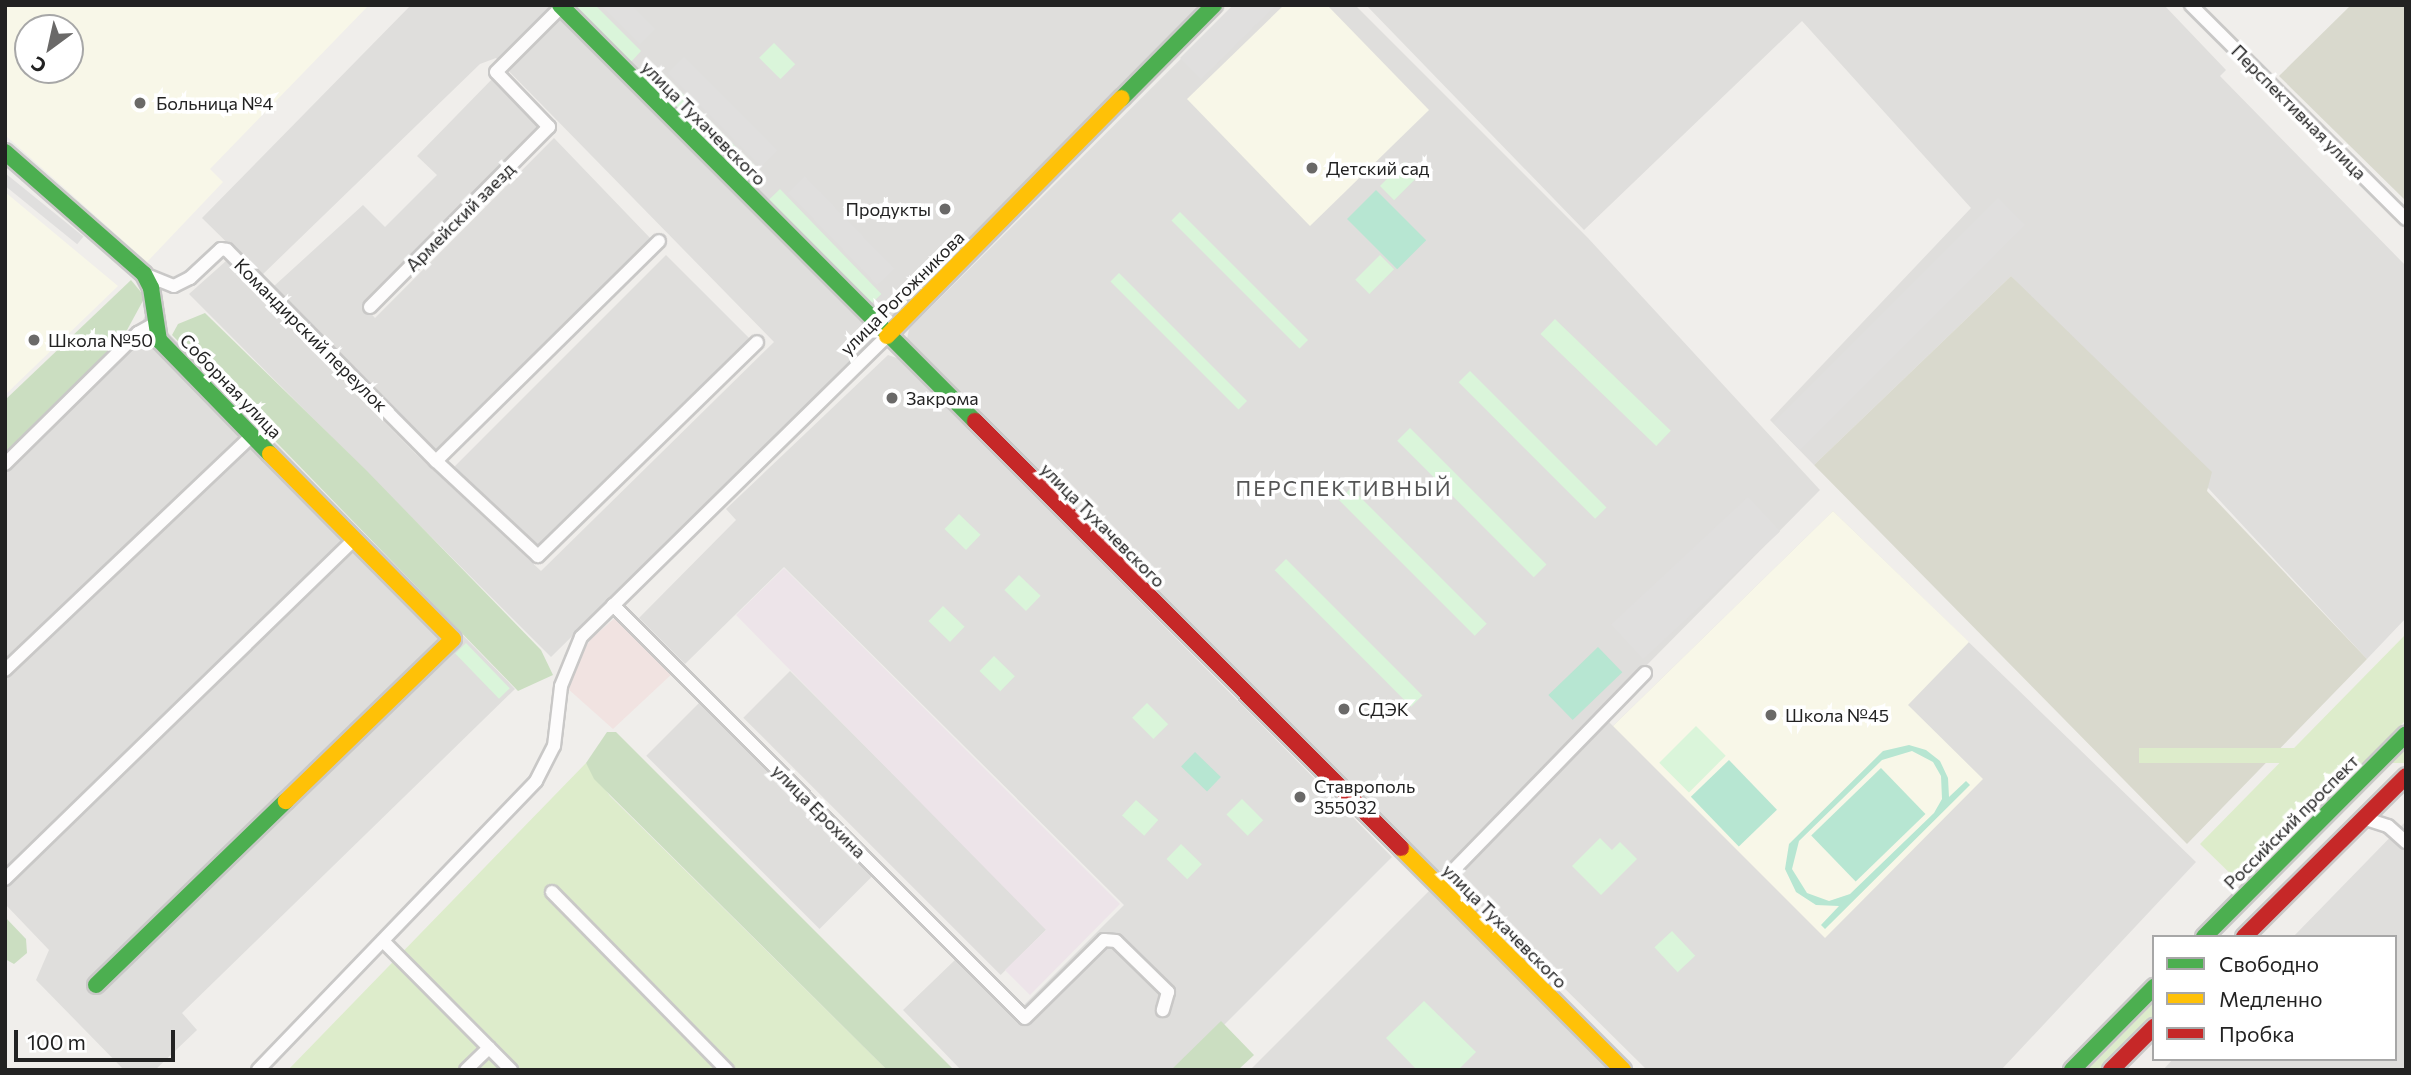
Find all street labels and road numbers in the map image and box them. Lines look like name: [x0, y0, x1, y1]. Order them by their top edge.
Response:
street label: Перспективная улица: [2227, 40, 2371, 184]
street label: улица Тухачевского: [637, 56, 771, 190]
street label: Армейский заезд: [401, 158, 519, 276]
street label: улица Рогожникова: [836, 227, 968, 359]
street label: Командирский переулок: [230, 254, 392, 416]
street label: Соборная улица: [176, 329, 286, 443]
street label: улица Тухачевского: [1036, 458, 1170, 592]
street label: Российский проспект: [2219, 750, 2363, 894]
street label: улица Ерохина: [768, 760, 870, 862]
street label: улица Тухачевского: [1438, 859, 1572, 993]

